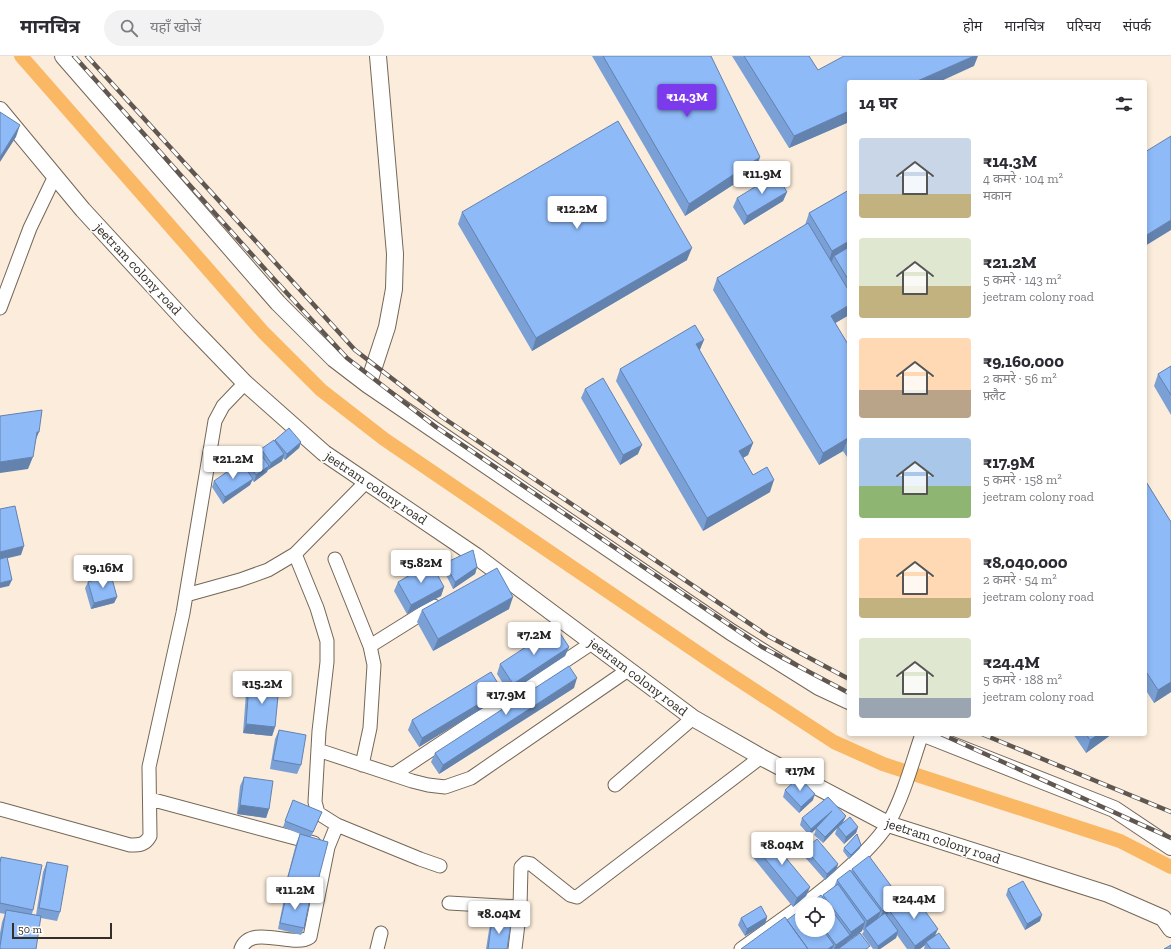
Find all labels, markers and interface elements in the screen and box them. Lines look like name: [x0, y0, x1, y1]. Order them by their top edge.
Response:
search box: [104, 10, 384, 46]
text: मानचित्र: [20, 15, 80, 38]
icon: search: [118, 17, 140, 39]
text: यहाँ खोजें: [150, 18, 201, 36]
text: होम: [963, 18, 982, 35]
text: मानचित्र: [1004, 18, 1045, 35]
text: परिचय: [1067, 18, 1101, 35]
text: संपर्क: [1123, 18, 1151, 35]
pin: ₹14.3M: [654, 84, 720, 118]
text: ₹14.3M: [666, 89, 708, 104]
text: 14 घर: [859, 93, 897, 113]
icon: filters: [1113, 93, 1135, 115]
text: ₹14.3M: [983, 151, 1037, 171]
icon: home: [891, 154, 939, 202]
pin: ₹11.9M: [729, 161, 795, 195]
text: ₹11.9M: [742, 166, 782, 181]
text: 4 कमरे · 104 m²: [983, 171, 1063, 186]
text: मकान: [983, 188, 1011, 203]
pin: ₹12.2M: [544, 196, 610, 230]
text: ₹12.2M: [557, 201, 597, 216]
street label: jeetram colony road: [90, 219, 185, 319]
text: ₹21.2M: [983, 252, 1036, 272]
icon: home: [891, 254, 939, 302]
text: 5 कमरे · 143 m²: [983, 272, 1061, 287]
text: jeetram colony road: [983, 289, 1094, 304]
text: ₹9,160,000: [983, 351, 1064, 371]
icon: home: [891, 354, 939, 402]
text: 2 कमरे · 56 m²: [983, 371, 1057, 386]
text: फ़्लैट: [983, 388, 1006, 403]
pin: ₹21.2M: [200, 446, 266, 480]
street label: jeetram colony road: [321, 447, 431, 529]
text: ₹21.2M: [213, 451, 253, 466]
text: ₹17.9M: [983, 452, 1035, 472]
icon: home: [891, 454, 939, 502]
text: 5 कमरे · 158 m²: [983, 472, 1062, 487]
text: jeetram colony road: [983, 489, 1094, 504]
pin: ₹5.82M: [388, 550, 454, 584]
text: ₹8,040,000: [983, 552, 1068, 572]
icon: home: [891, 554, 939, 602]
pin: ₹9.16M: [70, 555, 136, 589]
text: ₹5.82M: [400, 555, 442, 570]
text: ₹9.16M: [83, 560, 123, 575]
text: 2 कमरे · 54 m²: [983, 572, 1057, 587]
text: jeetram colony road: [983, 589, 1094, 604]
pin: ₹7.2M: [506, 622, 562, 656]
text: ₹7.2M: [517, 627, 551, 642]
street label: jeetram colony road: [584, 634, 691, 720]
text: ₹24.4M: [983, 652, 1040, 672]
icon: home: [891, 654, 939, 702]
pin: ₹15.2M: [229, 671, 295, 705]
text: 5 कमरे · 188 m²: [983, 672, 1062, 687]
text: ₹15.2M: [242, 676, 282, 691]
pin: ₹17.9M: [473, 682, 539, 716]
text: ₹17.9M: [486, 687, 526, 702]
text: jeetram colony road: [983, 689, 1094, 704]
pin: ₹17M: [776, 758, 824, 792]
text: ₹17M: [785, 763, 815, 778]
street label: jeetram colony road: [883, 814, 1003, 868]
pin: ₹8.04M: [749, 832, 815, 866]
text: ₹8.04M: [760, 837, 804, 852]
pin: ₹11.2M: [262, 877, 328, 911]
text: ₹11.2M: [275, 882, 315, 897]
pin: ₹24.4M: [881, 886, 947, 920]
text: ₹24.4M: [892, 891, 936, 906]
map controls: [795, 897, 835, 937]
button: locate: [795, 897, 835, 937]
pin: ₹8.04M: [466, 901, 532, 935]
text: ₹8.04M: [477, 906, 521, 921]
scale bar: [12, 921, 112, 940]
text: 50 m: [18, 923, 42, 936]

